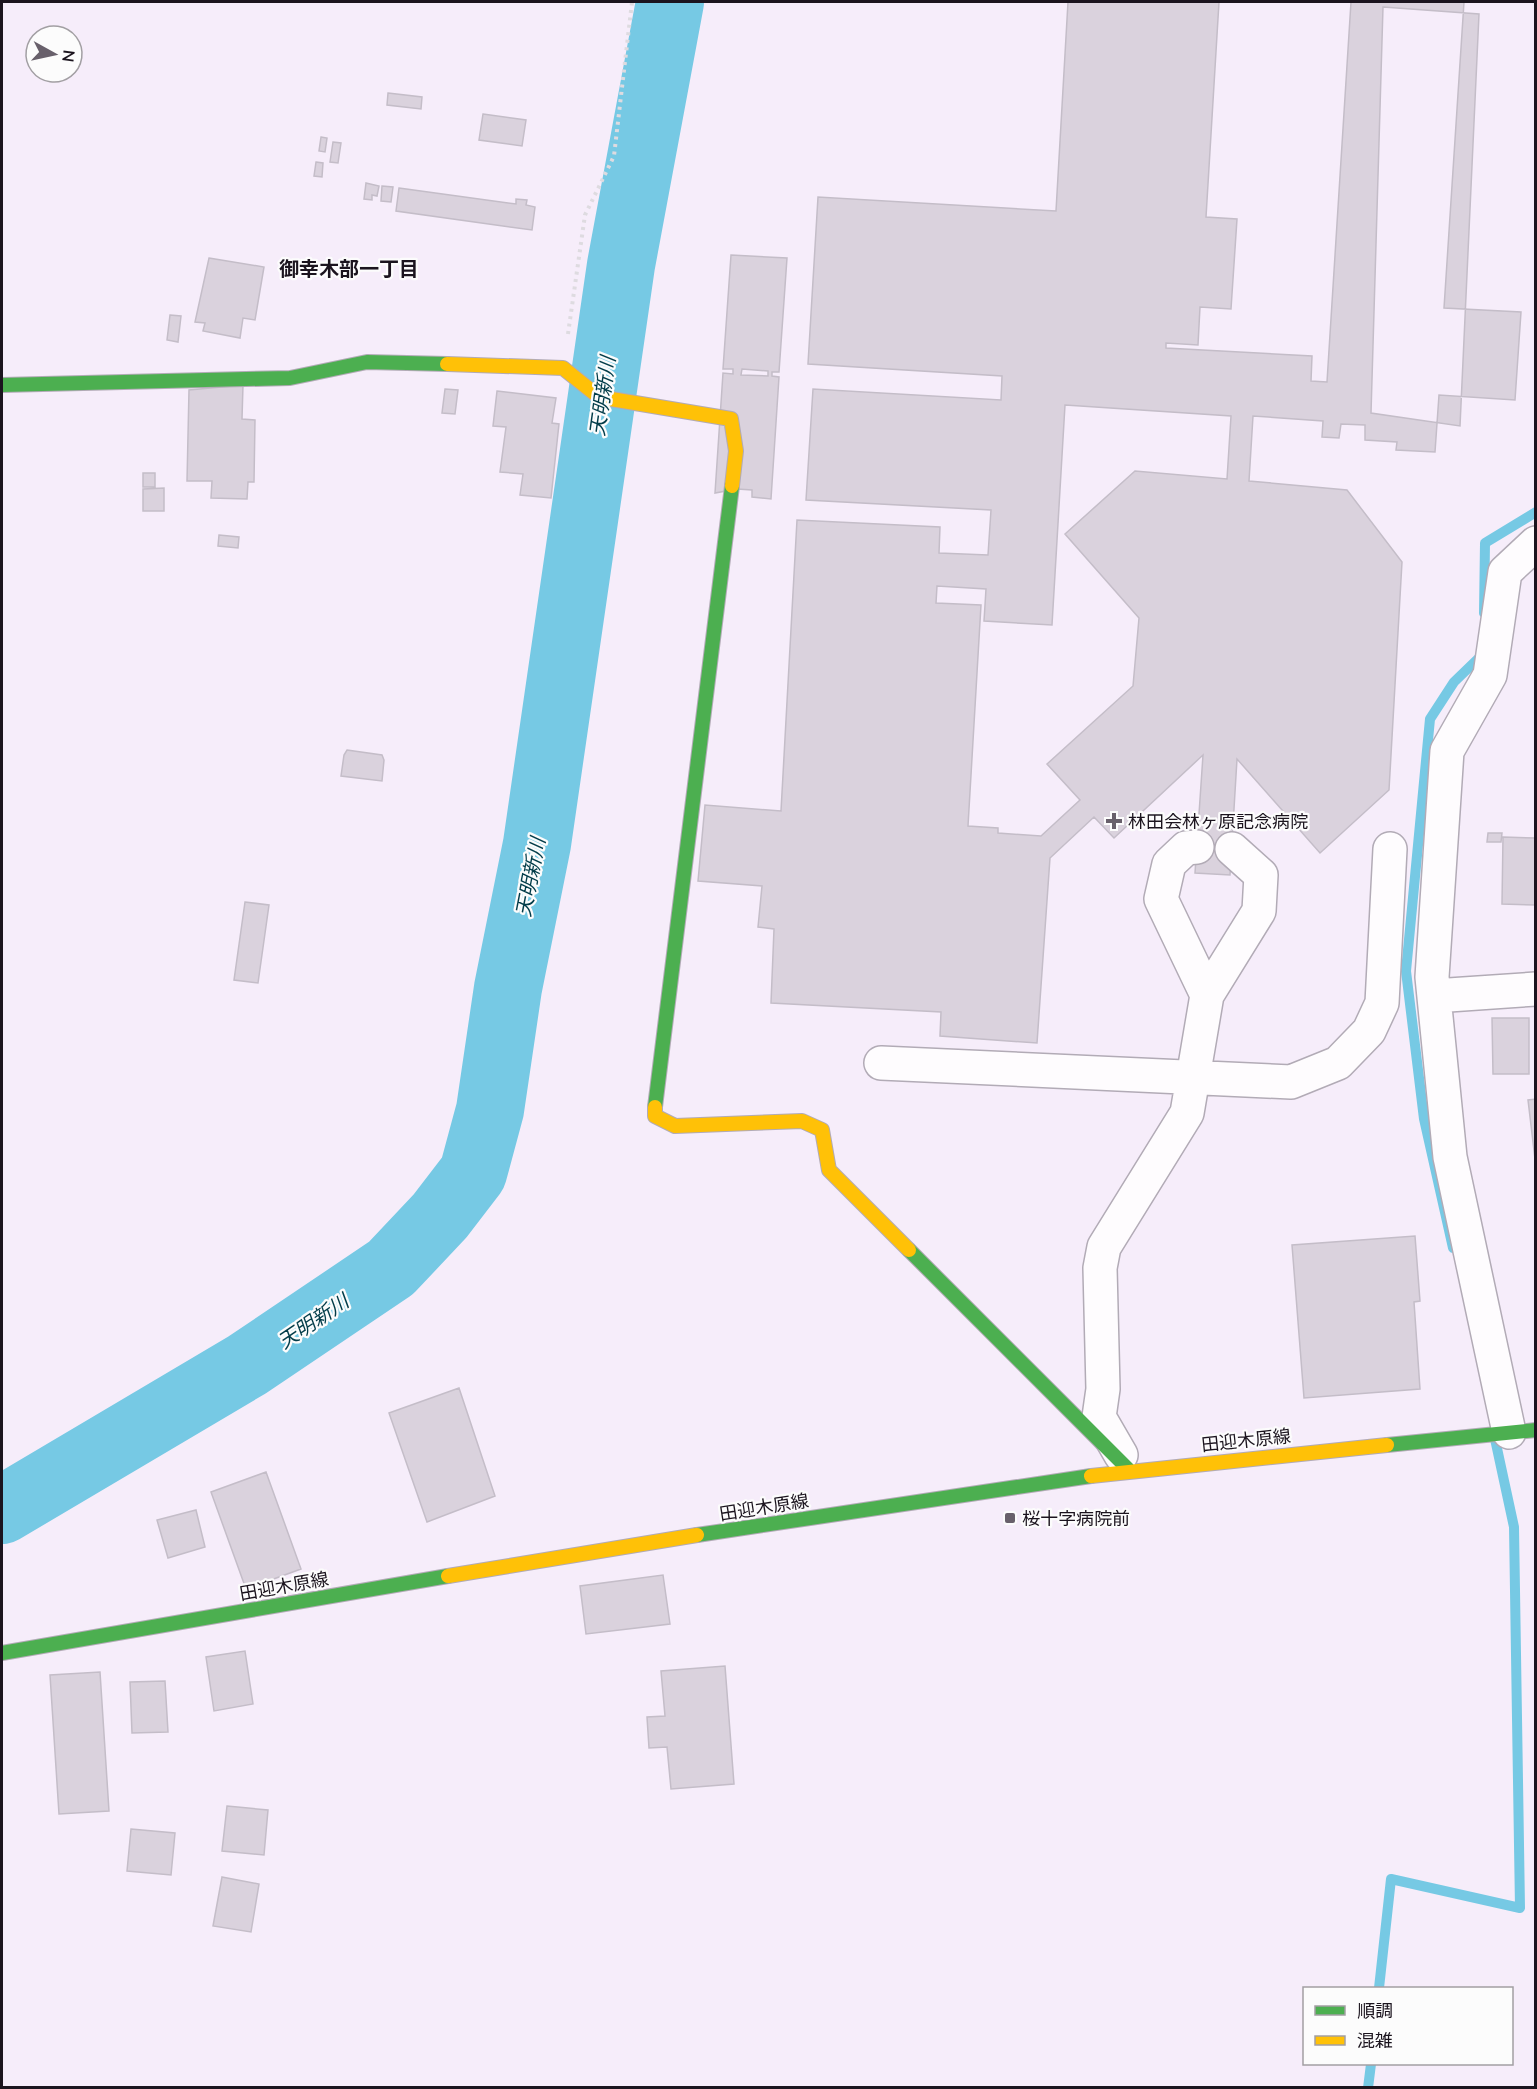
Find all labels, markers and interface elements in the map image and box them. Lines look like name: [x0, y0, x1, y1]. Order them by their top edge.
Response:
north arrow: [24, 24, 84, 84]
text: N: [58, 49, 80, 63]
district label: 御幸木部一丁目: [279, 256, 419, 281]
water label: 天明新川: [584, 353, 620, 437]
place label: 林田会林ヶ原記念病院: [1128, 810, 1308, 833]
marker: 林田会林ヶ原記念病院: [1105, 812, 1123, 830]
water label: 天明新川: [510, 833, 550, 919]
water label: 天明新川: [273, 1287, 355, 1354]
street label: 田迎木原線: [1200, 1424, 1292, 1456]
street label: 田迎木原線: [718, 1489, 810, 1525]
place label: 桜十字病院前: [1022, 1507, 1130, 1530]
marker: 桜十字病院前: [1003, 1511, 1017, 1525]
street label: 田迎木原線: [238, 1567, 330, 1605]
legend: [1303, 1987, 1513, 2065]
text: 順調: [1357, 1999, 1393, 2022]
text: 混雑: [1357, 2029, 1393, 2052]

